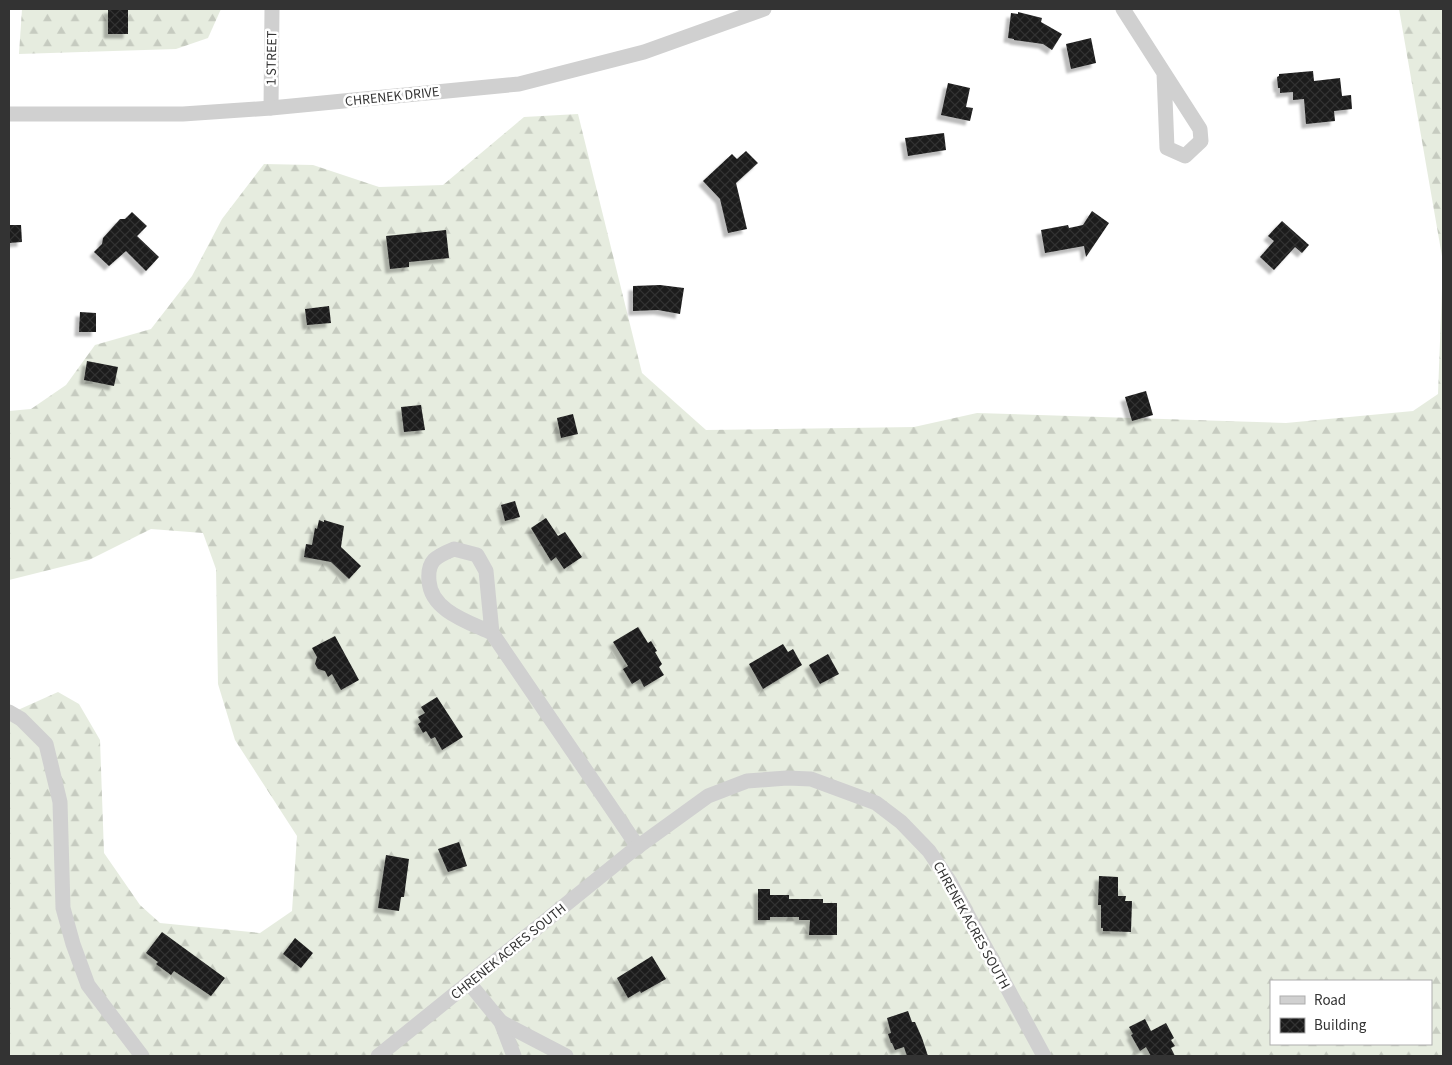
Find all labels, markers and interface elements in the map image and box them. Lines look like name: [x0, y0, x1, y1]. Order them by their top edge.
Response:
street label: 1 STREET: [262, 30, 282, 86]
street label: CHRENEK DRIVE: [344, 82, 440, 112]
street label: CHRENEK ACRES SOUTH: [928, 858, 1015, 993]
street label: CHRENEK ACRES SOUTH: [447, 899, 571, 1005]
legend: [1270, 980, 1432, 1045]
text: Road: [1314, 990, 1346, 1011]
text: Building: [1314, 1015, 1367, 1036]

